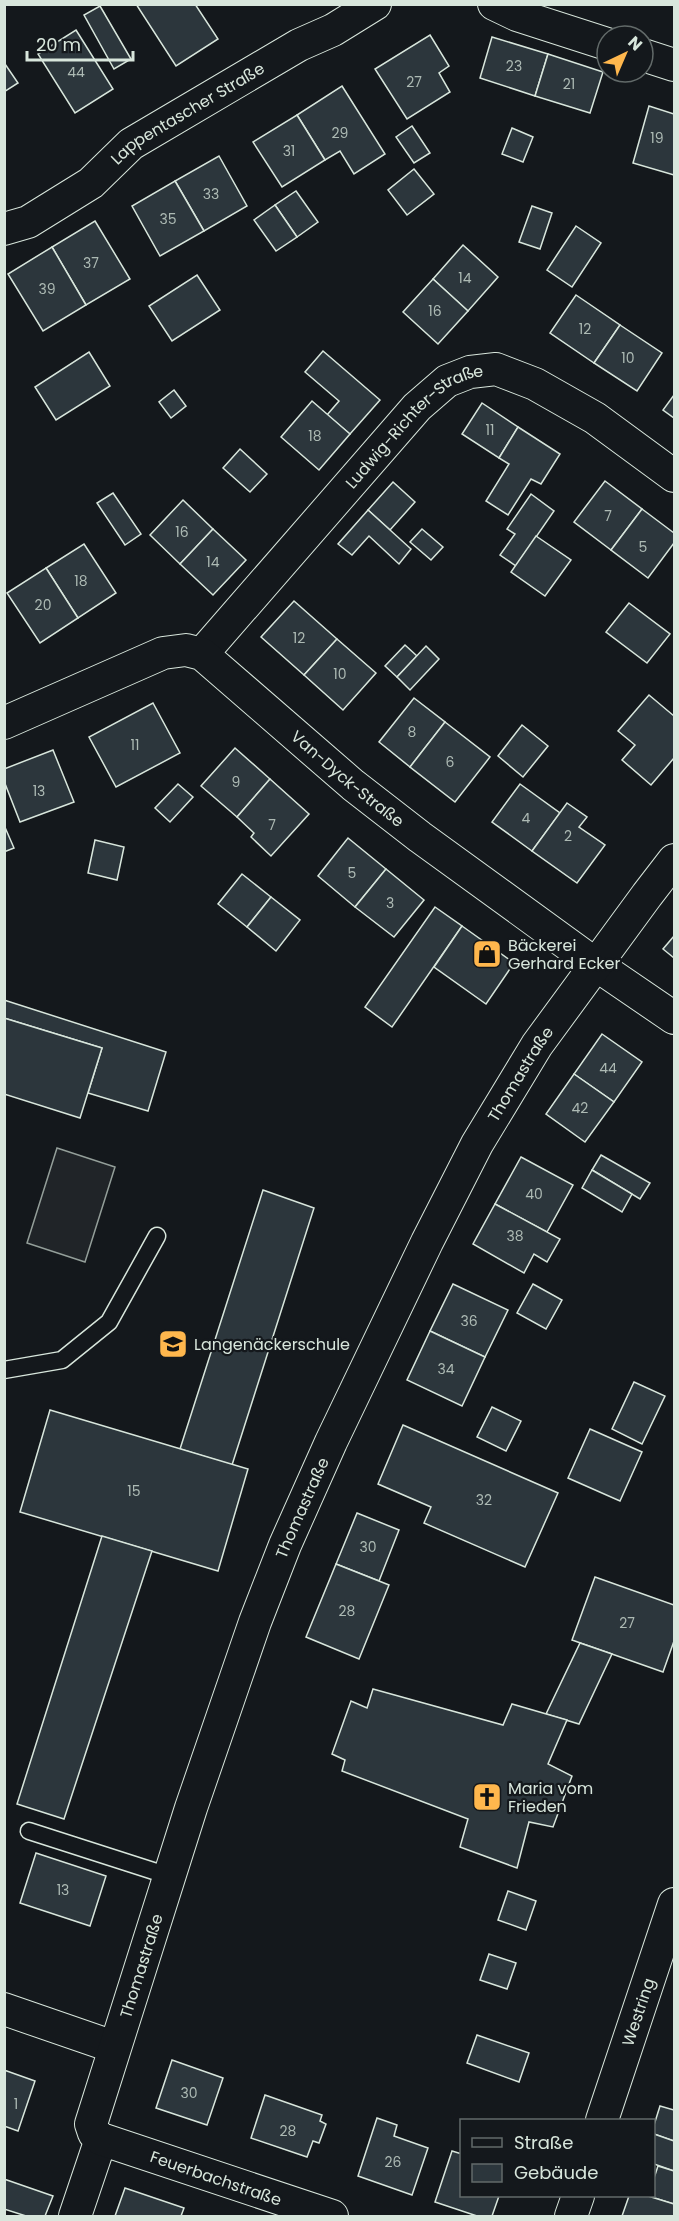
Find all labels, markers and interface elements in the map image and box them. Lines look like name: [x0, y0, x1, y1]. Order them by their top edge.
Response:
scale bar: [27, 24, 134, 62]
north arrow: [595, 24, 655, 84]
text: N: [623, 31, 647, 56]
text: 20 m: [36, 32, 81, 57]
house number: 23: [506, 56, 522, 76]
street label: Lappentascher Straße: [106, 57, 269, 170]
house number: 44: [67, 62, 85, 82]
house number: 27: [406, 72, 422, 92]
house number: 21: [563, 74, 575, 94]
house number: 29: [332, 123, 348, 143]
house number: 19: [650, 128, 664, 148]
house number: 31: [283, 141, 295, 161]
house number: 33: [203, 184, 219, 204]
house number: 35: [159, 209, 177, 229]
house number: 37: [83, 253, 99, 273]
house number: 14: [458, 268, 472, 288]
house number: 39: [38, 279, 56, 299]
house number: 16: [428, 301, 442, 321]
house number: 12: [579, 319, 591, 339]
house number: 10: [621, 348, 635, 368]
street label: Ludwig-Richter-Straße: [340, 360, 484, 494]
house number: 11: [486, 420, 494, 440]
house number: 18: [308, 426, 322, 446]
house number: 7: [604, 506, 612, 526]
house number: 16: [175, 522, 189, 542]
house number: 5: [639, 537, 647, 557]
house number: 14: [206, 552, 220, 572]
house number: 18: [74, 571, 88, 591]
house number: 20: [35, 595, 51, 615]
house number: 12: [293, 628, 305, 648]
house number: 10: [333, 664, 347, 684]
house number: 8: [408, 722, 417, 742]
street label: Van-Dyck-Straße: [286, 725, 409, 833]
house number: 11: [131, 735, 139, 755]
house number: 6: [446, 752, 455, 772]
house number: 9: [232, 772, 240, 792]
house number: 13: [33, 781, 45, 801]
house number: 4: [522, 808, 531, 828]
house number: 7: [268, 815, 276, 835]
house number: 2: [564, 826, 572, 846]
house number: 5: [348, 863, 356, 883]
house number: 3: [386, 893, 394, 913]
place label: Bäckerei Gerhard Ecker: [508, 934, 621, 975]
shop icon: Bäckerei Gerhard Ecker: [471, 938, 503, 970]
street label: Thomastraße: [482, 1022, 559, 1126]
house number: 44: [599, 1058, 617, 1078]
house number: 42: [572, 1098, 588, 1118]
house number: 40: [525, 1184, 543, 1204]
house number: 38: [506, 1226, 524, 1246]
house number: 36: [460, 1311, 478, 1331]
school or university icon: Langenäckerschule: [157, 1328, 189, 1360]
place label: Langenäckerschule: [194, 1333, 350, 1356]
house number: 34: [437, 1359, 455, 1379]
street label: Thomastraße: [270, 1454, 335, 1562]
house number: 15: [127, 1481, 141, 1501]
house number: 32: [476, 1490, 492, 1510]
house number: 30: [359, 1537, 377, 1557]
house number: 28: [339, 1601, 356, 1621]
house number: 27: [619, 1613, 635, 1633]
place label: Maria vom Frieden: [508, 1777, 593, 1818]
church icon: Maria vom Frieden: [471, 1781, 503, 1813]
house number: 13: [57, 1880, 69, 1900]
street label: Thomastraße: [114, 1911, 169, 2021]
street label: Westring: [616, 1975, 661, 2049]
house number: 30: [180, 2083, 198, 2103]
house number: 1: [14, 2094, 18, 2114]
legend: [460, 2119, 655, 2197]
house number: 28: [280, 2121, 297, 2141]
text: Straße: [514, 2130, 573, 2155]
street label: Feuerbachstraße: [147, 2145, 285, 2212]
house number: 26: [385, 2152, 402, 2172]
text: Gebäude: [514, 2160, 598, 2185]

